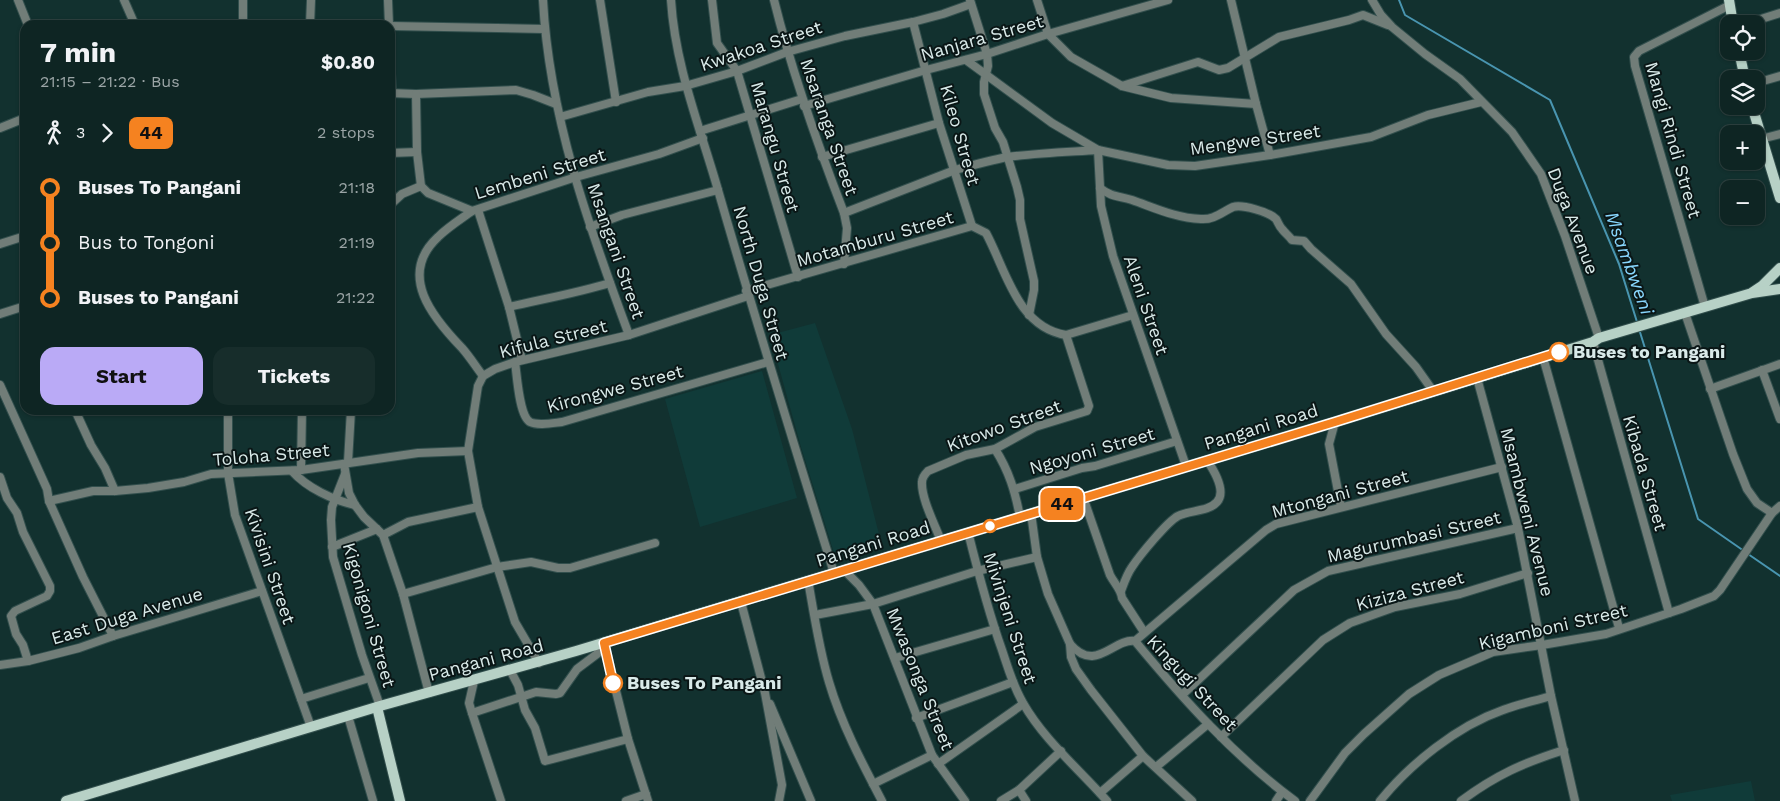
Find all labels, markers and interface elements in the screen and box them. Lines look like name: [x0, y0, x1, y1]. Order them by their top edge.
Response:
street label: Nanjara Street: [918, 10, 1046, 65]
map controls: [1720, 15, 1765, 225]
button: locate: [1720, 15, 1765, 60]
street label: Kwakoa Street: [697, 16, 825, 75]
text: 7 min: [40, 36, 116, 69]
text: $0.80: [321, 51, 375, 74]
street label: Msaranga Street: [796, 56, 863, 198]
street label: Mangi Rindi Street: [1641, 59, 1706, 221]
button: layers: [1720, 70, 1765, 115]
text: 21:15 – 21:22 · Bus: [40, 72, 180, 91]
street label: Marangu Street: [747, 79, 804, 215]
street label: Kileo Street: [936, 82, 985, 188]
icon: walk: [40, 119, 68, 147]
icon: forward: [93, 119, 121, 147]
street label: Mengwe Street: [1188, 120, 1322, 159]
text: 44: [139, 122, 163, 143]
text: 3: [76, 123, 85, 142]
text: 2 stops: [317, 123, 375, 142]
button: +: [1720, 125, 1765, 170]
street label: Lembeni Street: [472, 143, 608, 203]
street label: Duga Avenue: [1544, 165, 1603, 277]
text: Buses To Pangani: [78, 176, 241, 199]
text: 21:18: [339, 178, 375, 197]
street label: Msangani Street: [583, 180, 650, 322]
button: −: [1720, 180, 1765, 225]
street label: North Duga Street: [729, 203, 794, 363]
street label: Motamburu Street: [794, 206, 956, 271]
water label: Msambweni: [1600, 208, 1659, 319]
text: Bus to Tongoni: [78, 231, 214, 254]
text: 21:19: [339, 233, 375, 252]
street label: Aleni Street: [1120, 252, 1173, 358]
text: Buses to Pangani: [78, 286, 239, 309]
text: 21:22: [336, 288, 375, 307]
street label: Kifula Street: [497, 315, 609, 362]
place label: Buses to Pangani: [1573, 341, 1725, 362]
marker: Buses to Pangani: [1549, 342, 1569, 362]
button: Start: [40, 347, 203, 405]
button: Tickets: [213, 347, 375, 405]
street label: Kirongwe Street: [544, 360, 686, 417]
street label: Kitowo Street: [944, 395, 1064, 456]
street label: Pangani Road: [1201, 399, 1320, 454]
street label: Kibada Street: [1619, 413, 1672, 534]
street label: Ngoyoni Street: [1027, 422, 1157, 478]
street label: Msambweni Avenue: [1496, 425, 1559, 598]
street label: Toloha Street: [212, 439, 331, 470]
street label: Mtongani Street: [1269, 465, 1411, 522]
line badge: 44: [1040, 488, 1084, 520]
text: 44: [1050, 493, 1074, 514]
street label: Kivisini Street: [241, 505, 300, 627]
street label: Magurumbasi Street: [1325, 506, 1503, 567]
street label: Pangani Road: [813, 516, 932, 571]
unlabelled marker: [983, 519, 997, 533]
street label: Kigonigoni Street: [339, 540, 400, 690]
street label: Mivinjeni Street: [979, 550, 1042, 687]
street label: Kiziza Street: [1354, 566, 1466, 615]
street label: East Duga Avenue: [49, 582, 205, 649]
street label: Kigamboni Street: [1477, 599, 1630, 654]
street label: Mwasonga Street: [882, 605, 959, 753]
street label: Kingugi Street: [1143, 630, 1242, 735]
street label: Pangani Road: [426, 634, 546, 685]
place label: Buses To Pangani: [627, 672, 781, 693]
marker: Buses To Pangani: [603, 673, 623, 693]

